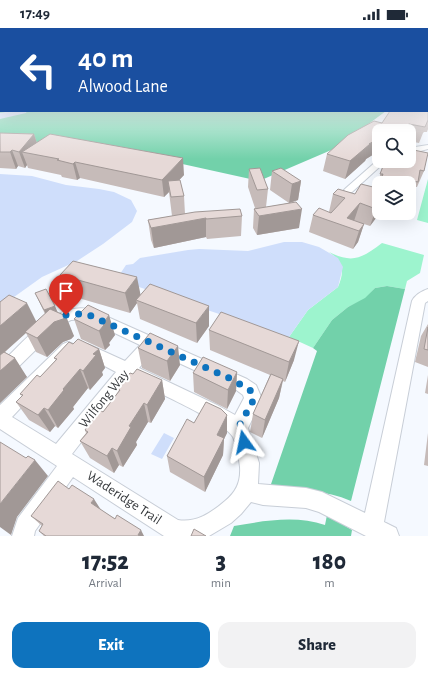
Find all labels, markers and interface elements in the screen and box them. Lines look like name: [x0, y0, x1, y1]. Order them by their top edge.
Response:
text: 17:49: [20, 6, 50, 21]
icon: left: [12, 44, 64, 96]
text: 40 m: [78, 45, 134, 73]
text: Alwood Lane: [78, 78, 168, 96]
map controls: [372, 124, 416, 220]
button: search: [372, 124, 416, 168]
button: layers: [372, 176, 416, 220]
pin: [49, 274, 83, 315]
icon: arrive: [55, 280, 77, 302]
street label: Wilfong Way: [76, 367, 132, 431]
position arrow: [223, 421, 265, 463]
street label: Waderidge Trail: [84, 469, 164, 527]
text: 17:52: [82, 550, 129, 574]
text: 3: [215, 550, 226, 574]
text: 180: [313, 550, 346, 574]
text: Arrival: [89, 577, 122, 590]
text: min: [211, 577, 231, 590]
text: m: [324, 577, 335, 590]
button: Exit: [12, 622, 210, 668]
button: Share: [218, 622, 416, 668]

